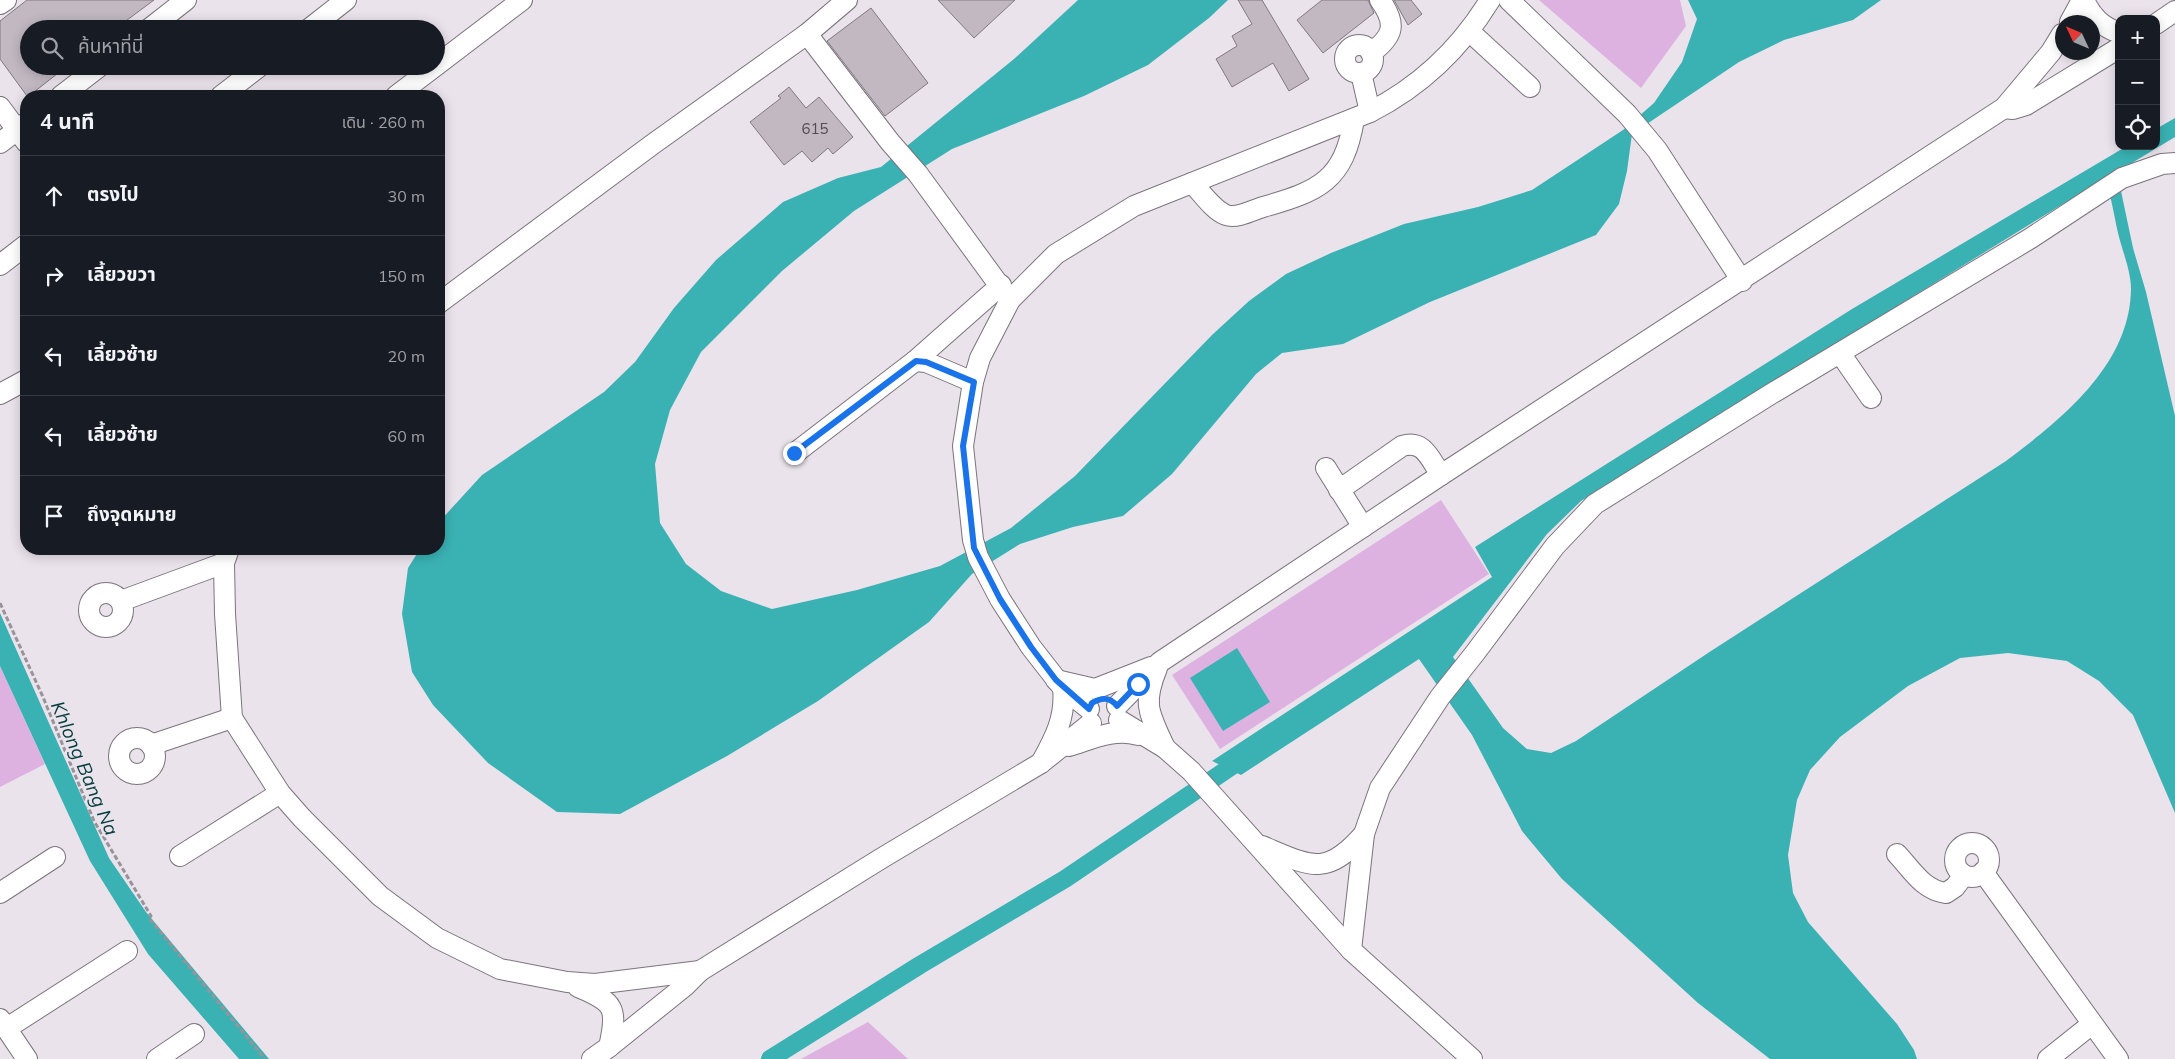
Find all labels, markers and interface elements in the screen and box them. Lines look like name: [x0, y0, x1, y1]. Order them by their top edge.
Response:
north arrow: [2055, 15, 2100, 60]
map controls: [2115, 15, 2160, 150]
button: +: [2115, 15, 2160, 60]
search box: [20, 20, 445, 75]
icon: search: [38, 34, 66, 62]
text: ค้นหาที่นี่: [78, 34, 143, 58]
button: −: [2115, 60, 2160, 105]
button: locate: [2115, 105, 2160, 150]
text: 4 นาที: [40, 108, 95, 134]
text: เดิน · 260 m: [342, 112, 425, 132]
house number: 615: [801, 119, 829, 138]
icon: ahead: [40, 182, 68, 210]
text: ตรงไป: [87, 182, 139, 206]
text: 30 m: [388, 186, 425, 206]
icon: right: [40, 262, 68, 290]
text: เลี้ยวขวา: [87, 262, 156, 286]
text: 150 m: [378, 266, 425, 286]
icon: left: [40, 342, 68, 370]
text: เลี้ยวซ้าย: [87, 342, 158, 366]
text: 20 m: [388, 346, 425, 366]
icon: left: [40, 422, 68, 450]
text: เลี้ยวซ้าย: [87, 422, 158, 446]
text: 60 m: [388, 426, 425, 446]
route end: [783, 442, 806, 465]
icon: arrive: [40, 502, 68, 530]
text: ถึงจุดหมาย: [87, 502, 177, 526]
route start: [1127, 673, 1150, 696]
water label: Khlong Bang Na: [46, 697, 124, 839]

